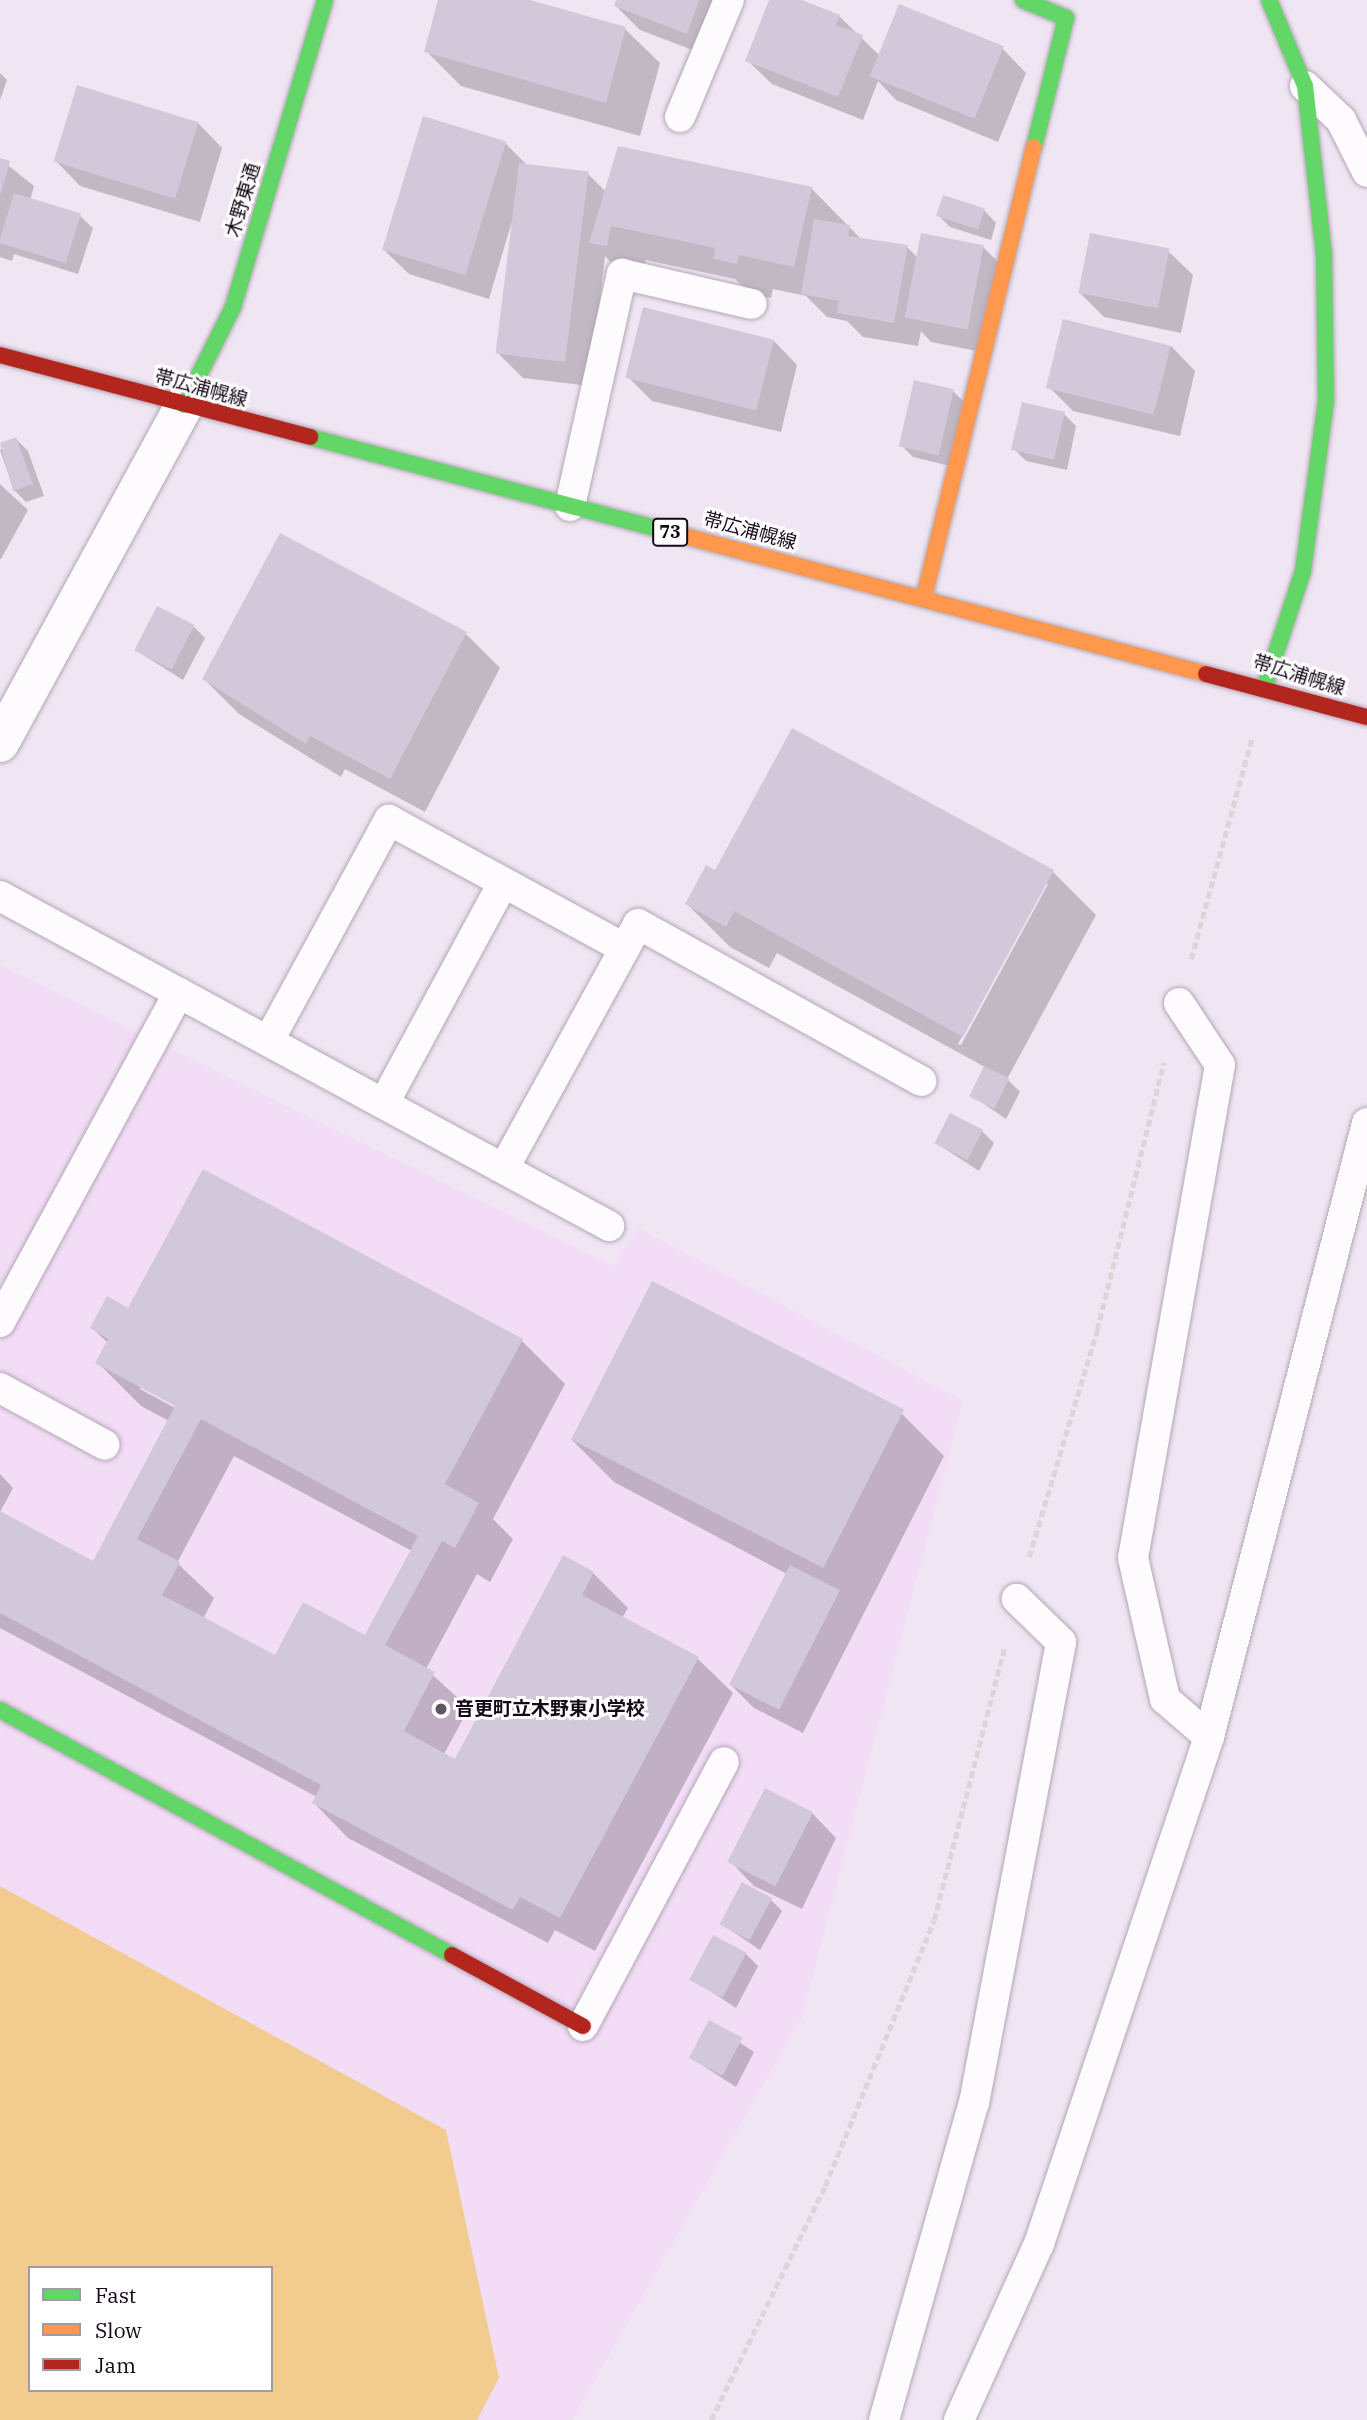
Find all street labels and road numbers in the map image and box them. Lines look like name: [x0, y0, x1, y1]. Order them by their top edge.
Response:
street label: 木野東通: [221, 160, 265, 240]
street label: 帯広浦幌線: [152, 365, 250, 411]
street label: 帯広浦幌線: [701, 508, 799, 554]
road number: 73: [651, 518, 689, 546]
street label: 帯広浦幌線: [1250, 650, 1348, 700]

